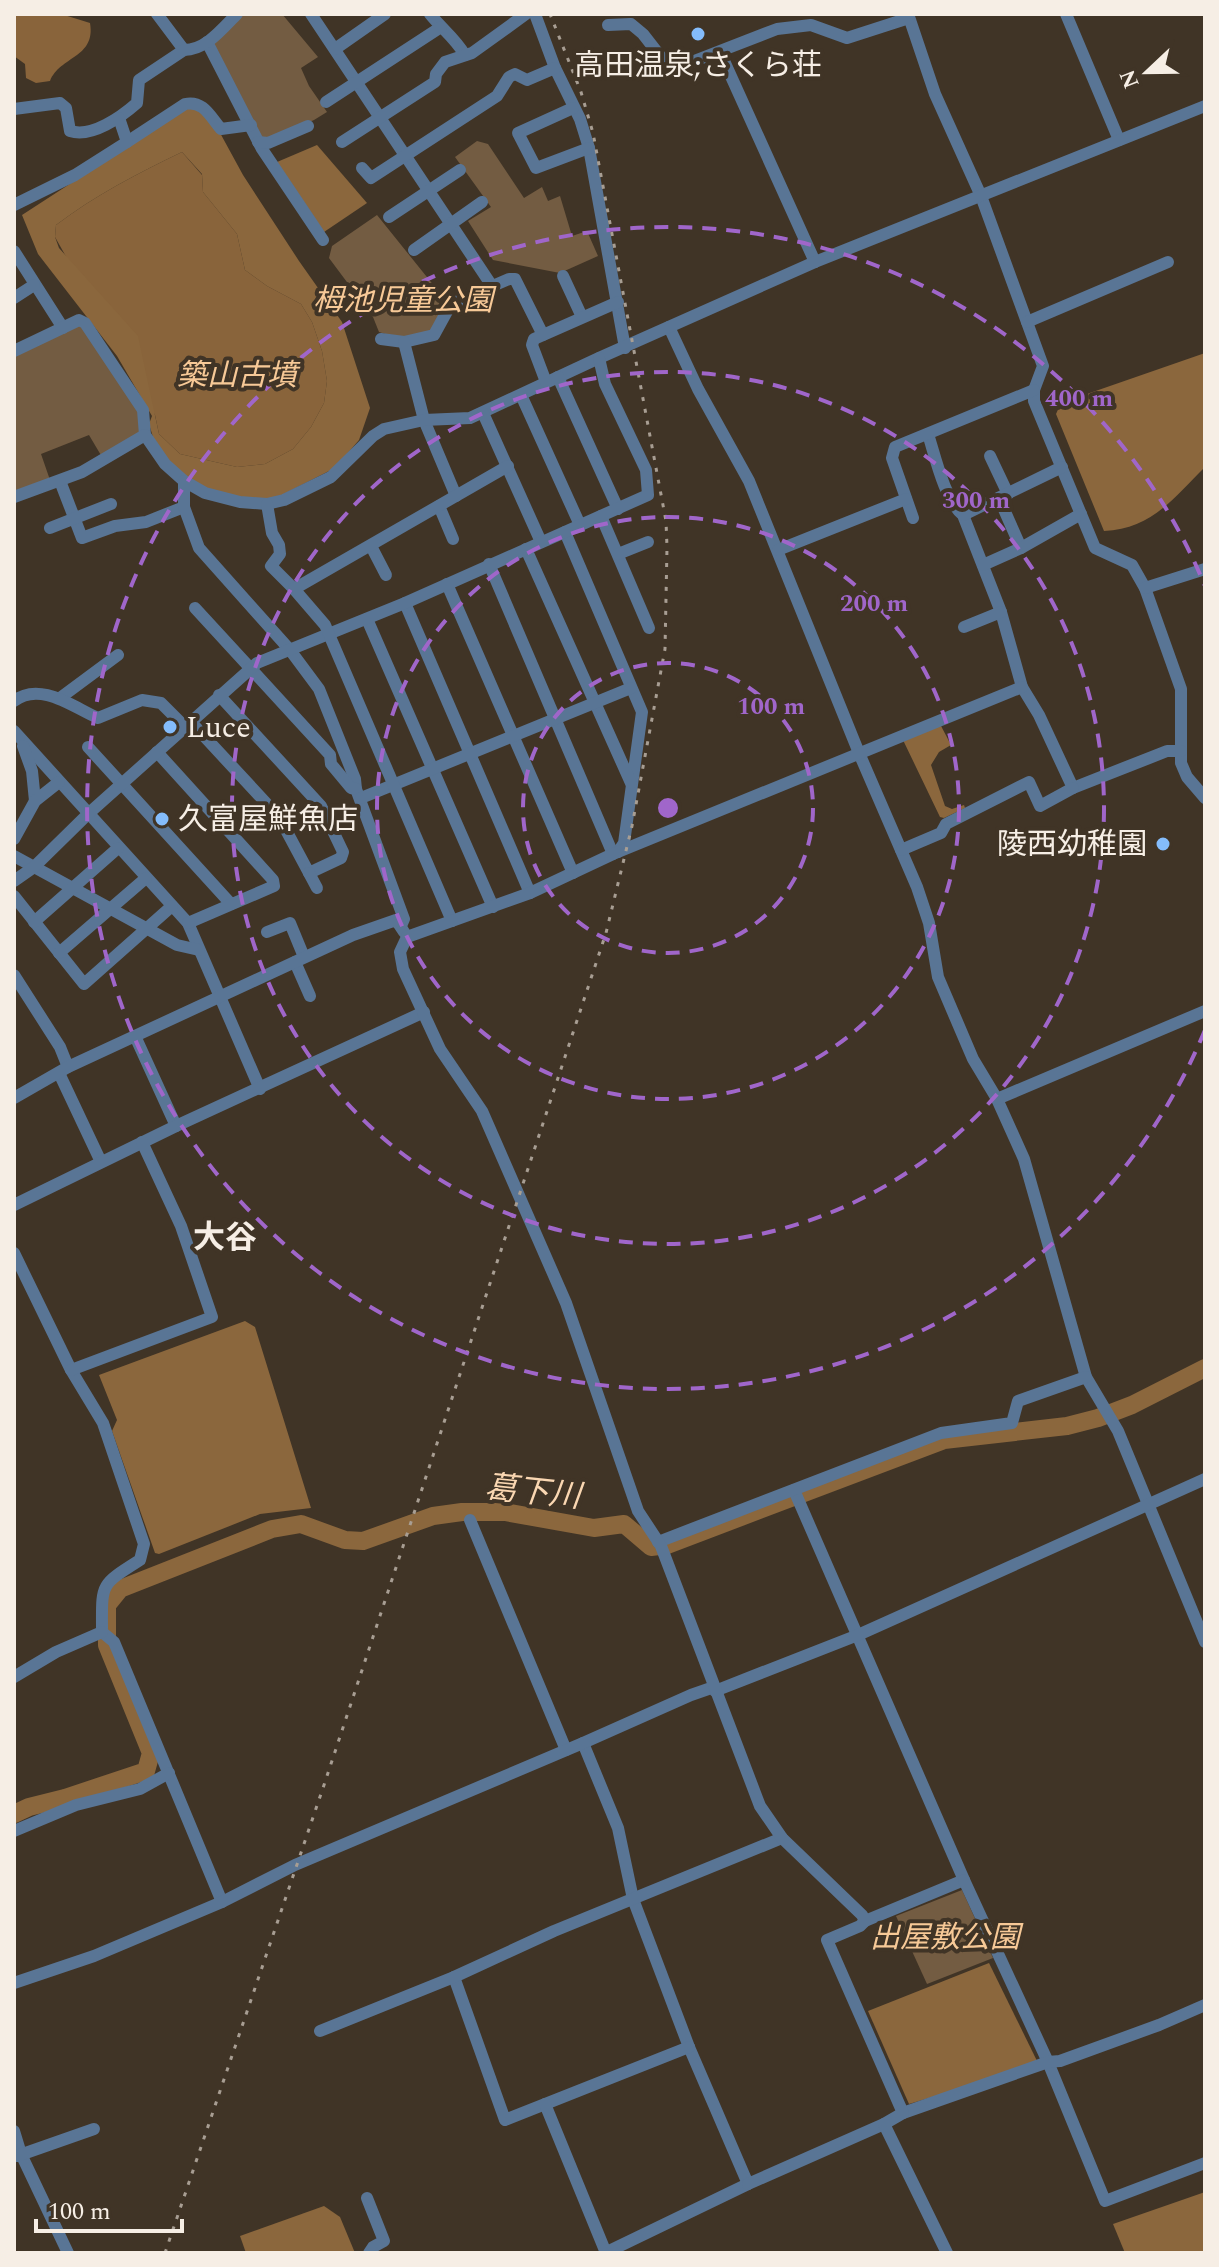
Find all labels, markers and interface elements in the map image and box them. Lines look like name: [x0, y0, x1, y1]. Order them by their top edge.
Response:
marker: 高田温泉;さくら荘: [689, 25, 707, 43]
north arrow: [1107, 32, 1187, 112]
place label: 高田温泉;さくら荘: [574, 43, 822, 89]
text: N: [1111, 64, 1149, 93]
park label: 栂池児童公園: [313, 278, 497, 324]
park label: 築山古墳: [177, 353, 301, 399]
text: 400 m: [1045, 381, 1113, 417]
text: 300 m: [942, 483, 1010, 519]
text: 200 m: [840, 586, 908, 622]
text: 100 m: [737, 689, 805, 725]
place label: Luce: [186, 705, 251, 751]
marker: Luce: [161, 718, 179, 736]
centre of rings: [654, 794, 682, 822]
place label: 久富屋鮮魚店: [178, 797, 358, 843]
marker: 久富屋鮮魚店: [153, 810, 171, 828]
place label: 陵西幼稚園: [997, 822, 1147, 868]
marker: 陵西幼稚園: [1154, 835, 1172, 853]
district label: 大谷: [193, 1214, 257, 1263]
water label: 葛下川: [483, 1463, 586, 1522]
park label: 出屋敷公園: [870, 1915, 1024, 1961]
scale bar: [36, 2183, 182, 2233]
text: 100 m: [48, 2194, 111, 2230]

